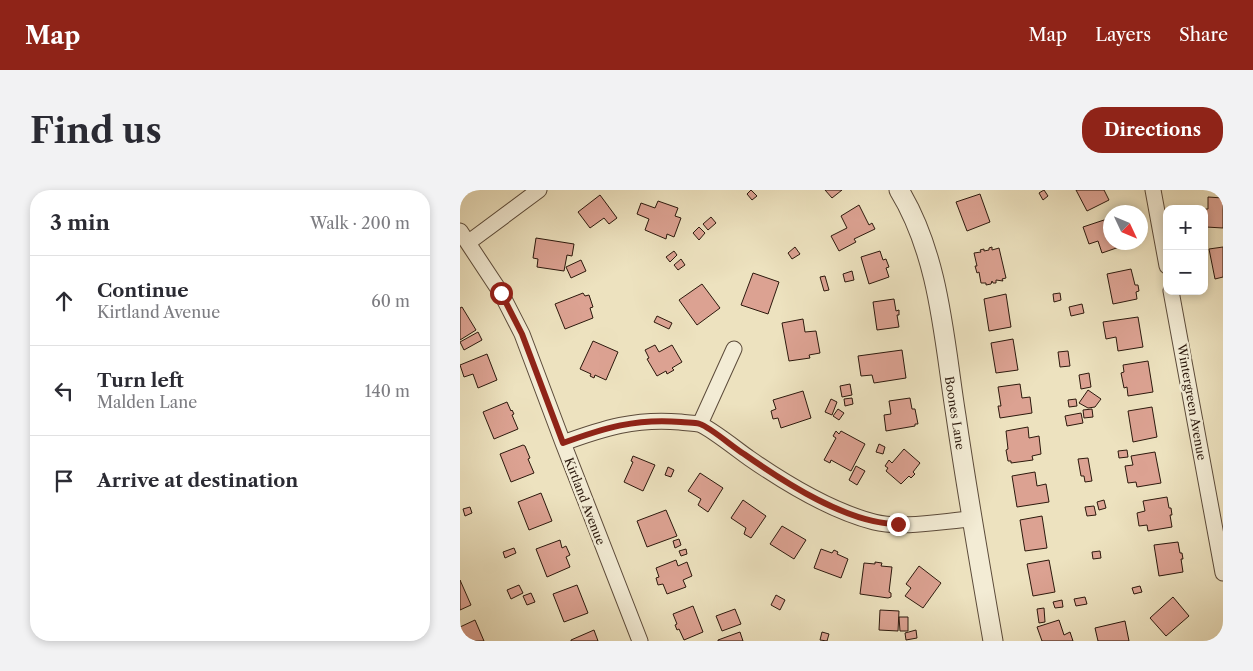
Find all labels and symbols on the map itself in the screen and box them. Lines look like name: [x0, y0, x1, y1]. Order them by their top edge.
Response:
north arrow: [1103, 205, 1148, 250]
route start: [490, 282, 513, 305]
street label: Wintergreen Avenue: [1174, 342, 1210, 462]
street label: Boones Lane: [942, 375, 968, 451]
street label: Kirtland Avenue: [561, 455, 609, 547]
route end: [887, 513, 910, 536]

